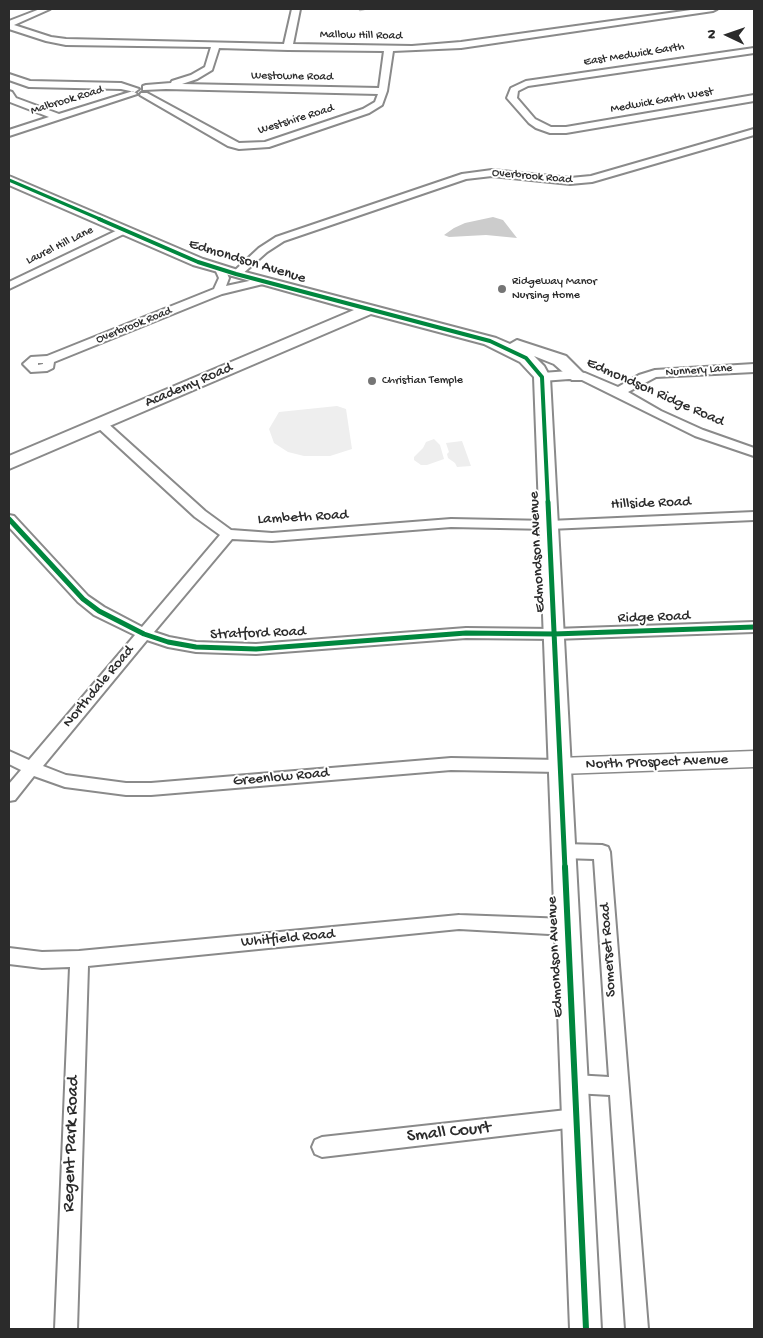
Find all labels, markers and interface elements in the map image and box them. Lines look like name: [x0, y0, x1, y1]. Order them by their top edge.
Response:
north arrow: [703, 10, 753, 60]
street label: Mallow Hill Road: [320, 28, 402, 44]
text: N: [704, 29, 721, 39]
street label: East Medwick Garth: [583, 40, 685, 70]
street label: Westowne Road: [251, 69, 333, 85]
street label: Malbrook Road: [29, 83, 105, 119]
street label: Medwick Garth West: [609, 85, 715, 117]
street label: Westshire Road: [256, 102, 336, 138]
street label: Overbrook Road: [491, 166, 573, 188]
street label: Laurel Hill Lane: [24, 223, 96, 269]
street label: Edmondson Avenue: [186, 236, 308, 288]
place label: Ridgeway Manor Nursing Home: [512, 275, 597, 303]
marker: Ridgeway Manor Nursing Home: [496, 283, 508, 295]
street label: Overbrook Road: [94, 304, 174, 348]
street label: Edmondson Ridge Road: [583, 354, 727, 432]
street label: Academy Road: [143, 360, 235, 412]
street label: Nunnery Lane: [665, 361, 733, 381]
place label: Christian Temple: [382, 374, 463, 388]
marker: Christian Temple: [366, 375, 378, 387]
street label: Edmondson Avenue: [526, 491, 550, 613]
street label: Hillside Road: [611, 494, 691, 514]
street label: Lambeth Road: [257, 507, 349, 529]
street label: Ridge Road: [617, 608, 691, 628]
street label: Stratford Road: [210, 623, 306, 645]
street label: Northdale Road: [59, 642, 139, 732]
street label: North Prospect Avenue: [585, 752, 729, 774]
street label: Greenlow Road: [232, 765, 330, 791]
street label: Edmondson Avenue: [544, 896, 568, 1018]
street label: Somerset Road: [597, 902, 621, 998]
street label: Whitfield Road: [240, 926, 336, 952]
street label: Regent Park Road: [59, 1076, 85, 1212]
street label: Small Court: [406, 1118, 492, 1148]

